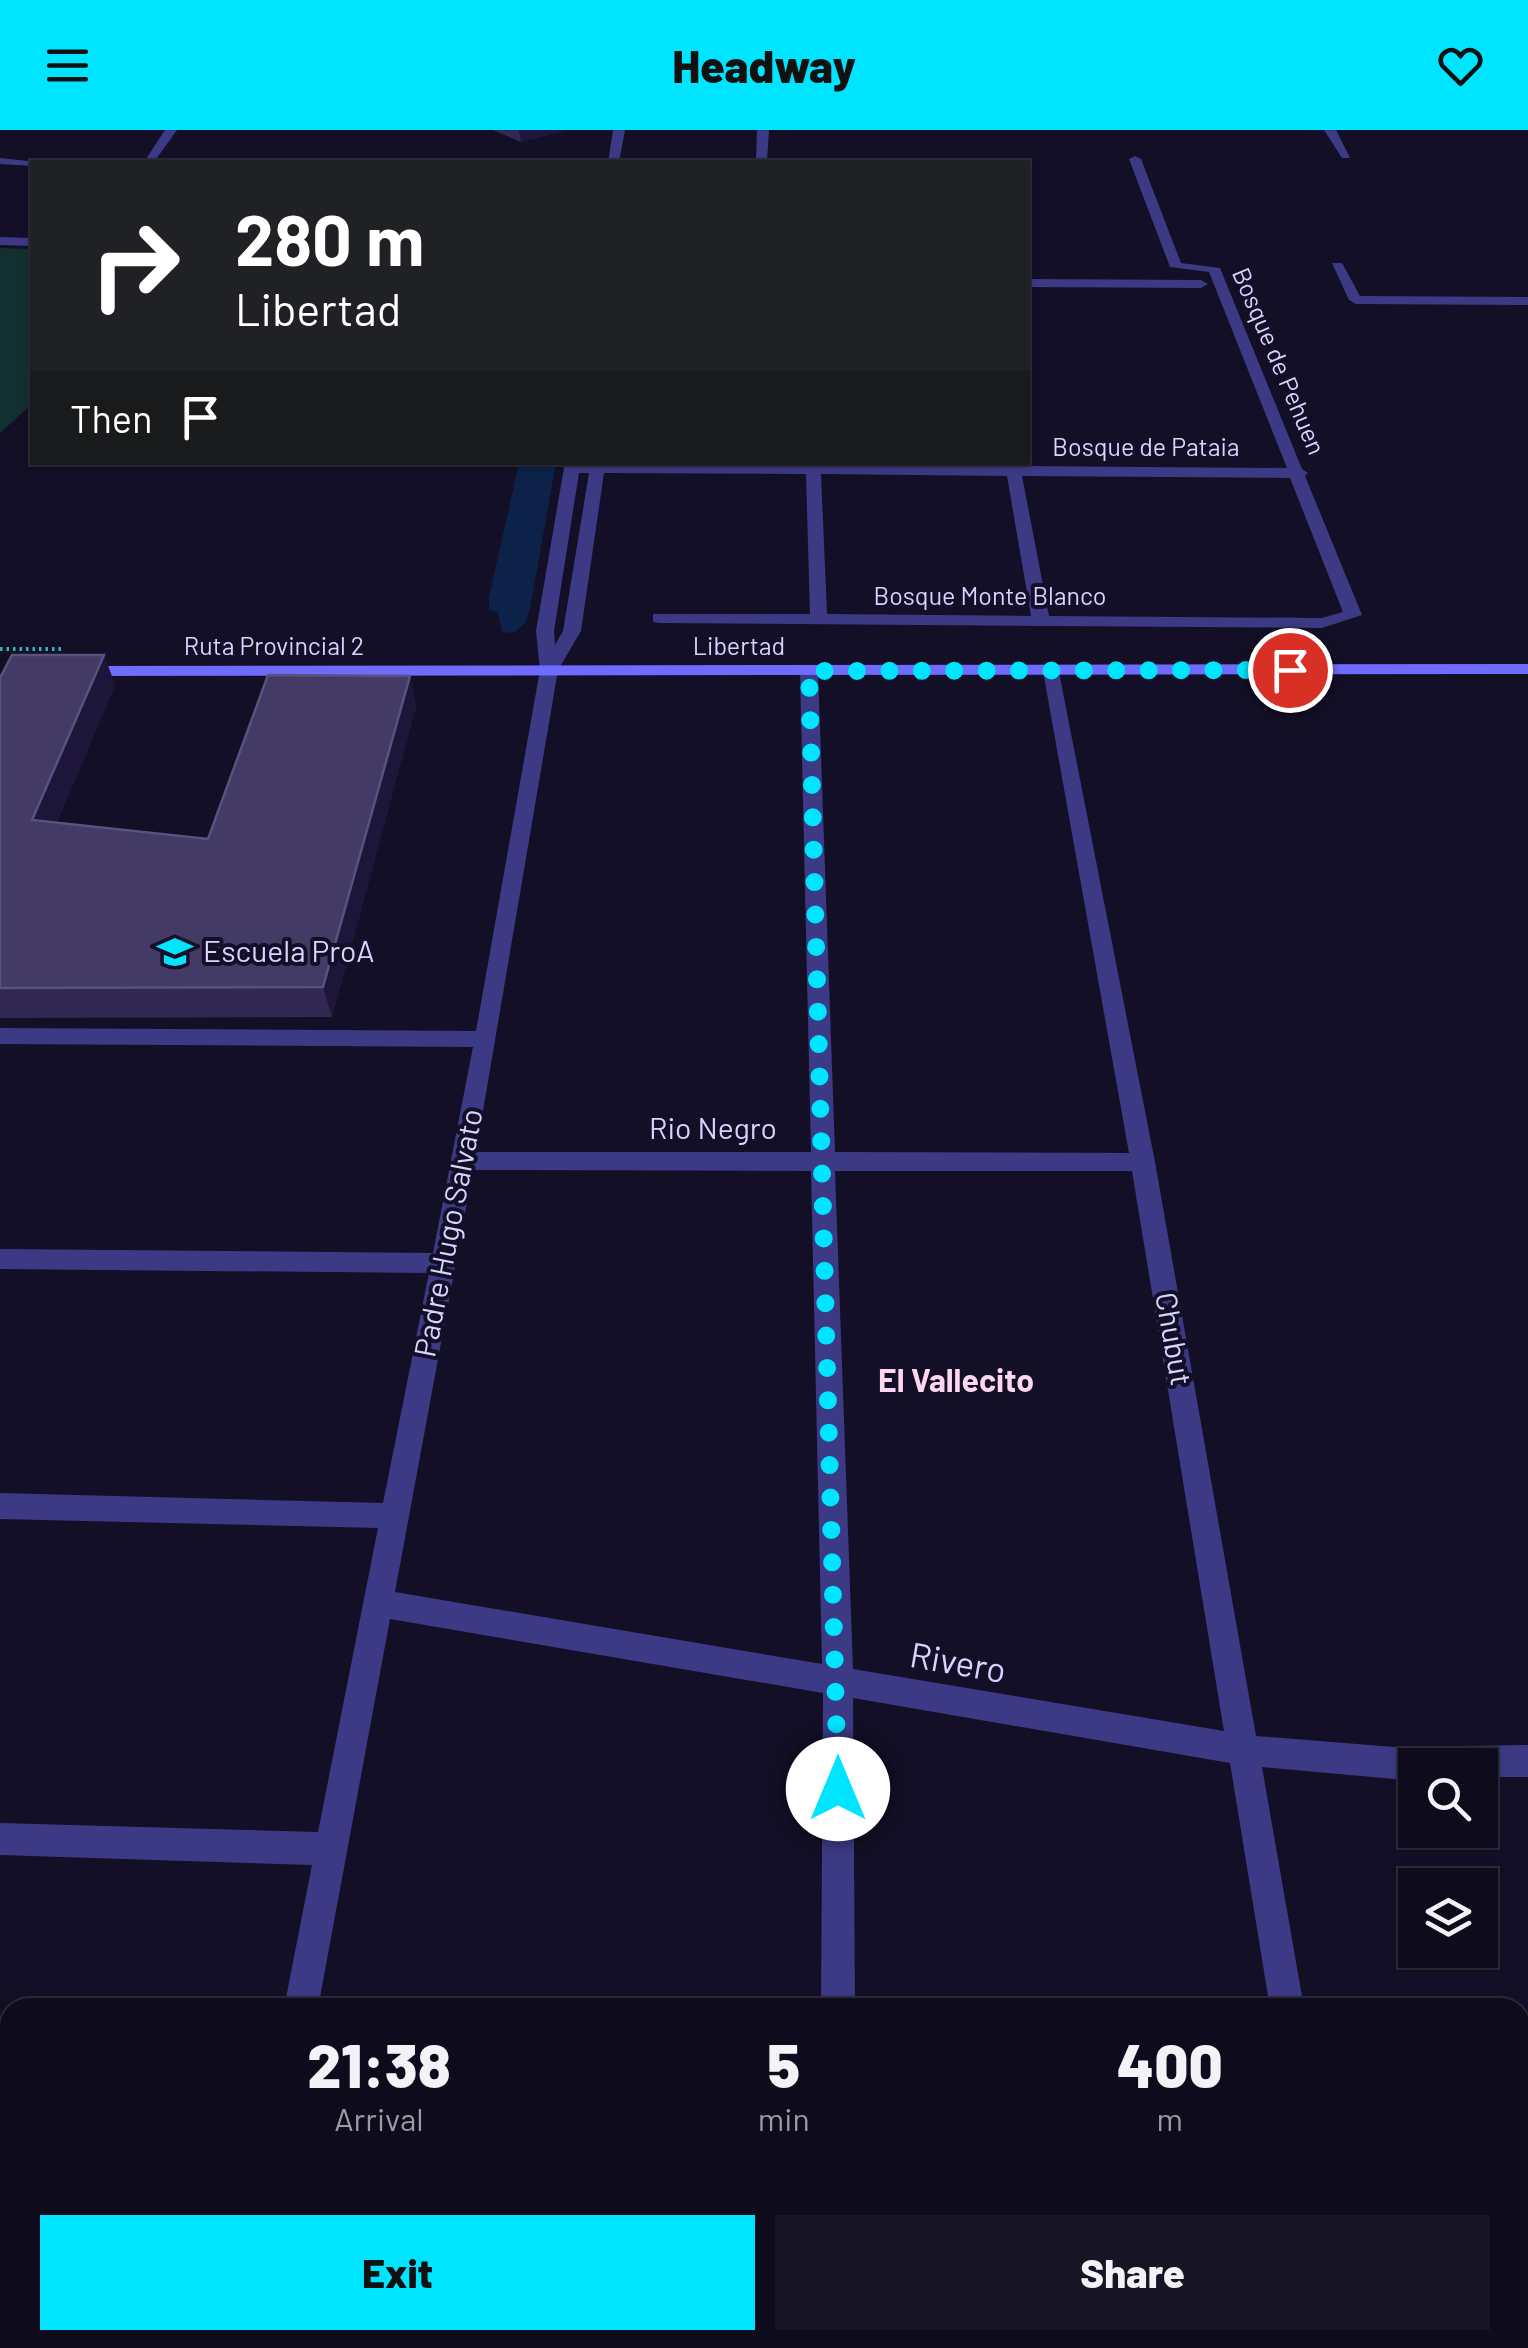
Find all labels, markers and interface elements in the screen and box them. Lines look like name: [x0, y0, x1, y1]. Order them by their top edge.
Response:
icon: menu: [40, 38, 95, 93]
text: Headway: [672, 38, 856, 92]
icon: heart: [1433, 38, 1488, 93]
text: 280 m: [235, 196, 424, 280]
icon: right: [70, 200, 200, 330]
street label: Bosque de Pehuen: [1227, 263, 1333, 459]
text: Libertad: [235, 281, 401, 335]
icon: arrive: [173, 390, 228, 445]
text: Then: [70, 395, 153, 441]
street label: Bosque de Pataia: [1052, 431, 1240, 461]
street label: Bosque Monte Blanco: [874, 580, 1106, 610]
pin: [1248, 628, 1333, 713]
street label: Ruta Provincial 2: [184, 630, 364, 660]
street label: Libertad: [693, 630, 785, 660]
icon: arrive: [1263, 643, 1318, 698]
place label: Escuela ProA: [203, 932, 375, 968]
school or university icon: Escuela ProA: [156, 933, 194, 971]
street label: Padre Hugo Salvato: [405, 1106, 489, 1360]
street label: Rio Negro: [649, 1109, 777, 1145]
street label: Chubut: [1149, 1289, 1201, 1388]
district label: El Vallecito: [878, 1360, 1034, 1398]
street label: Rivero: [907, 1632, 1010, 1690]
position arrow: [786, 1737, 890, 1841]
map controls: [1398, 1748, 1498, 1968]
button: search: [1398, 1748, 1498, 1848]
button: layers: [1398, 1868, 1498, 1968]
text: 21:38: [307, 2028, 451, 2100]
text: 5: [767, 2028, 800, 2100]
text: 400: [1117, 2028, 1223, 2100]
text: Arrival: [334, 2099, 424, 2137]
text: min: [758, 2099, 810, 2137]
text: m: [1157, 2099, 1183, 2137]
button: Exit: [40, 2215, 755, 2330]
button: Share: [775, 2215, 1490, 2330]

